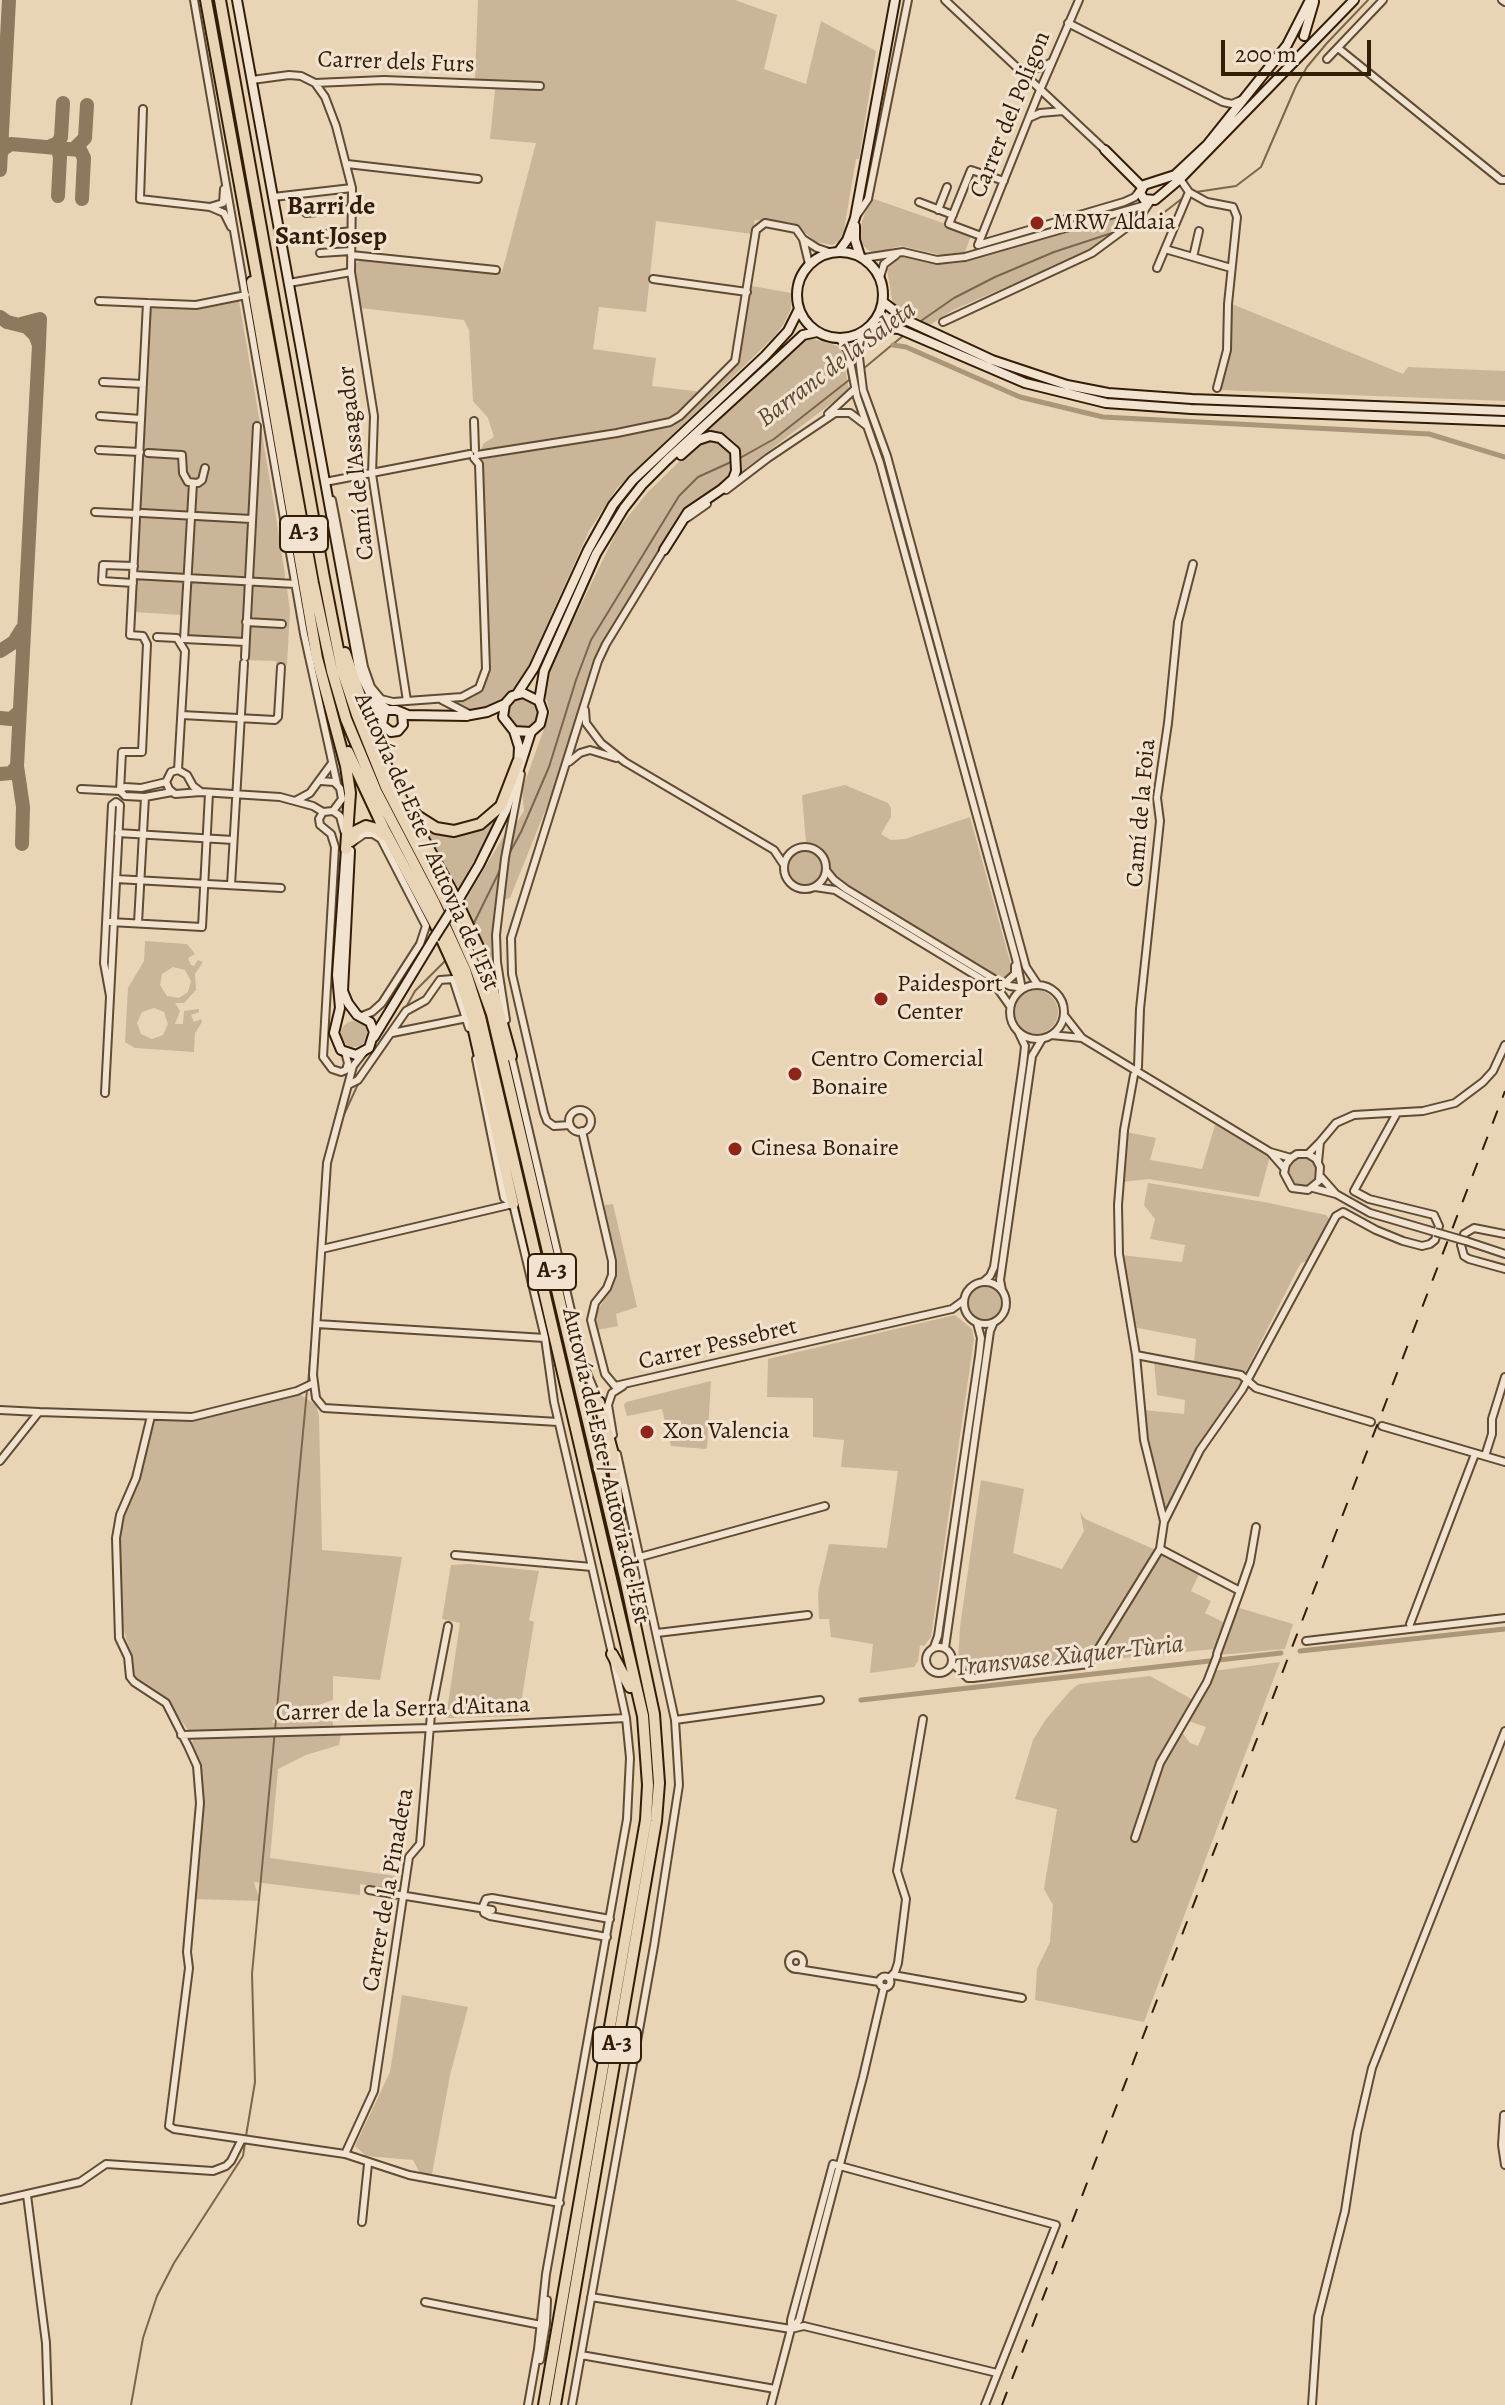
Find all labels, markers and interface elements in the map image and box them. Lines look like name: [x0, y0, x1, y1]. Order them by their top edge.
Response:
scale bar: [1225, 24, 1375, 74]
street label: Carrer del Poligon: [964, 27, 1058, 203]
text: 200 m: [1235, 38, 1297, 70]
street label: Carrer dels Furs: [317, 46, 475, 80]
district label: Barri de Sant Josep: [275, 192, 387, 254]
place label: MRW Aldaia: [1053, 209, 1176, 237]
marker: MRW Aldaia: [1028, 214, 1046, 232]
water label: Barranc de la Saleta: [751, 295, 923, 435]
street label: Camí de l'Assagador: [332, 364, 382, 562]
road number: A-3: [280, 516, 328, 552]
street label: Autovía del Este / Autovia de l'Est: [347, 689, 505, 995]
street label: Camí de la Foia: [1121, 738, 1163, 888]
place label: Paidesport Center: [897, 971, 1003, 1027]
marker: Paidesport Center: [872, 990, 890, 1008]
place label: Centro Comercial Bonaire: [811, 1046, 983, 1102]
marker: Centro Comercial Bonaire: [786, 1065, 804, 1083]
place label: Cinesa Bonaire: [751, 1135, 899, 1163]
marker: Cinesa Bonaire: [726, 1140, 744, 1158]
road number: A-3: [528, 1254, 576, 1290]
street label: Autovía del Este / Autovia de l'Est: [555, 1305, 655, 1627]
street label: Carrer Pessebret: [636, 1313, 800, 1377]
place label: Xon Valencia: [663, 1418, 790, 1446]
marker: Xon Valencia: [638, 1423, 656, 1441]
water label: Transvase Xùquer-Tùria: [953, 1629, 1185, 1685]
street label: Carrer de la Serra d'Aitana: [275, 1691, 531, 1729]
street label: Carrer de la Pinadeta: [357, 1786, 421, 1994]
road number: A-3: [593, 2027, 641, 2063]

